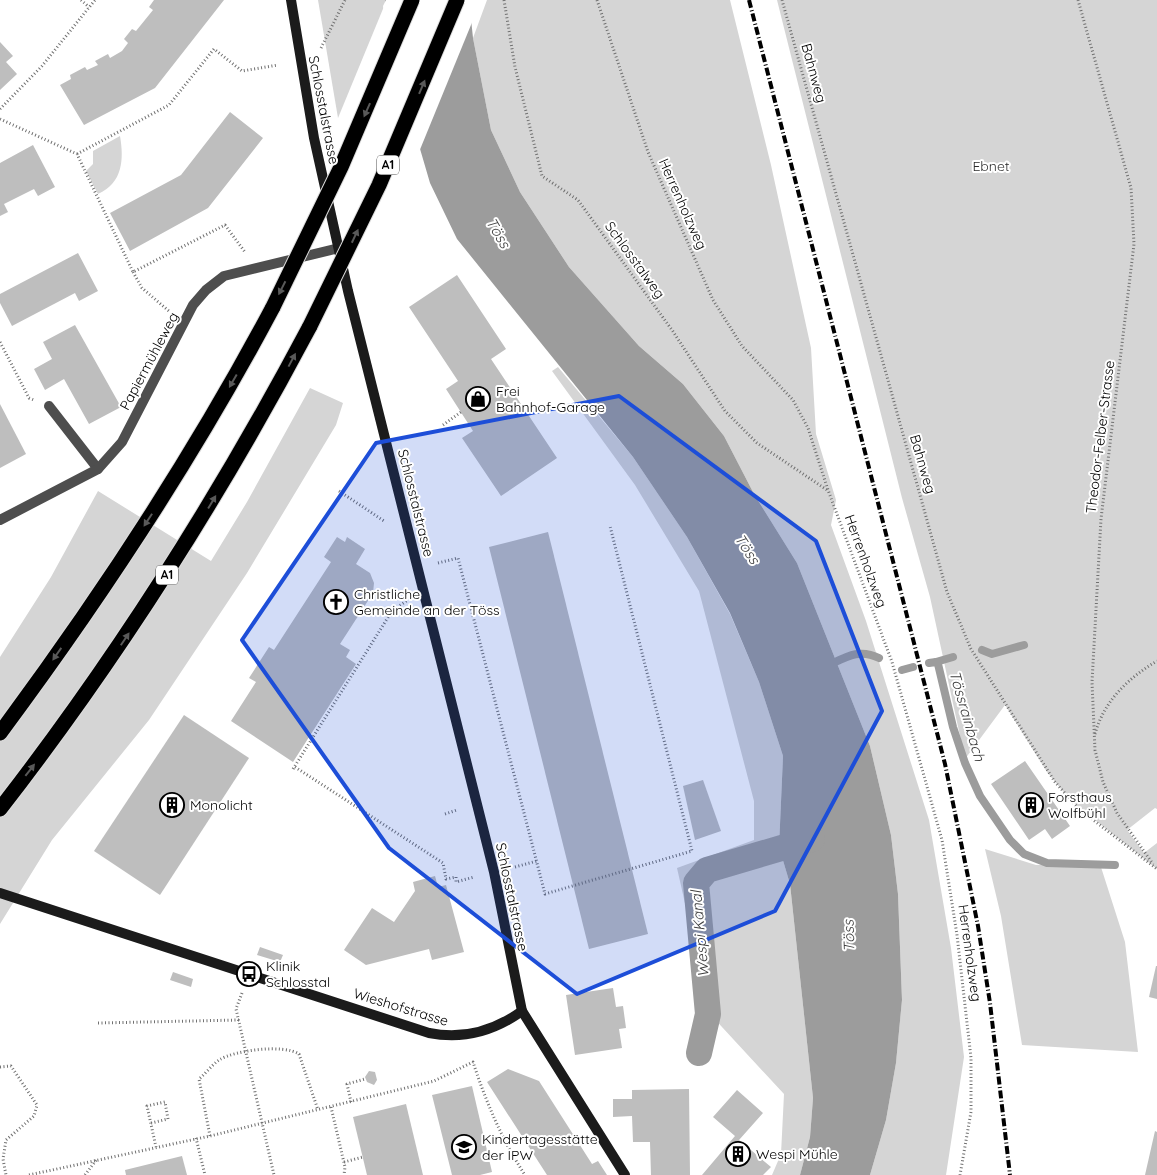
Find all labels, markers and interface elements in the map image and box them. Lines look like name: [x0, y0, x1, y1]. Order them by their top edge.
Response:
street label: Bahnweg: [797, 41, 831, 105]
street label: Schlosstalstrasse: [305, 54, 343, 166]
one-way arrow: [418, 80, 426, 94]
one-way arrow: [362, 103, 370, 117]
road number: A1: [377, 156, 399, 174]
street label: Herrenholzweg: [655, 156, 711, 252]
park label: Ebnet: [972, 157, 1010, 175]
water label: Töss: [482, 214, 515, 252]
street label: Schlosstalweg: [601, 218, 669, 302]
one-way arrow: [352, 229, 360, 243]
one-way arrow: [278, 281, 286, 296]
street label: Papiermühleweg: [116, 309, 182, 413]
one-way arrow: [288, 353, 296, 367]
street label: Theodor-Felber-Strasse: [1082, 359, 1118, 515]
one-way arrow: [228, 374, 237, 387]
place label: Frei Bahnhof-Garage: [496, 382, 605, 416]
shop icon: Frei Bahnhof-Garage: [465, 386, 491, 412]
street label: Bahnweg: [906, 432, 940, 496]
street label: Schlosstalstrasse: [394, 447, 438, 559]
one-way arrow: [208, 495, 217, 508]
street label: Herrenholzweg: [841, 512, 891, 610]
one-way arrow: [144, 513, 153, 526]
water label: Töss: [731, 530, 765, 568]
road number: A1: [156, 566, 178, 584]
place label: Christliche Gemeinde an der Töss: [354, 585, 500, 619]
church icon: Christliche Gemeinde an der Töss: [323, 589, 349, 615]
one-way arrow: [120, 632, 130, 645]
one-way arrow: [52, 647, 62, 661]
water label: Tössrainbach: [945, 668, 990, 764]
one-way arrow: [25, 763, 35, 777]
place label: Forsthaus Wolfbühl: [1048, 788, 1112, 822]
building icon: Monolicht: [159, 792, 185, 818]
building icon: Forsthaus Wolfbühl: [1018, 792, 1044, 818]
place label: Monolicht: [190, 796, 253, 814]
street label: Schlosstalstrasse: [492, 841, 532, 953]
water label: Wespi Kanal: [686, 889, 713, 978]
street label: Herrenholzweg: [954, 903, 986, 1003]
water label: Töss: [838, 919, 859, 952]
place label: Klinik Schlosstal: [266, 957, 330, 991]
bus stop icon: Klinik Schlosstal: [236, 961, 262, 987]
street label: Wieshofstrasse: [351, 984, 451, 1030]
place label: Kindertagesstätte der IPW: [482, 1130, 598, 1164]
school or university icon: Kindertagesstätte der IPW: [451, 1134, 477, 1160]
building icon: Wespi Mühle: [725, 1141, 751, 1167]
place label: Wespi Mühle: [756, 1145, 838, 1163]

